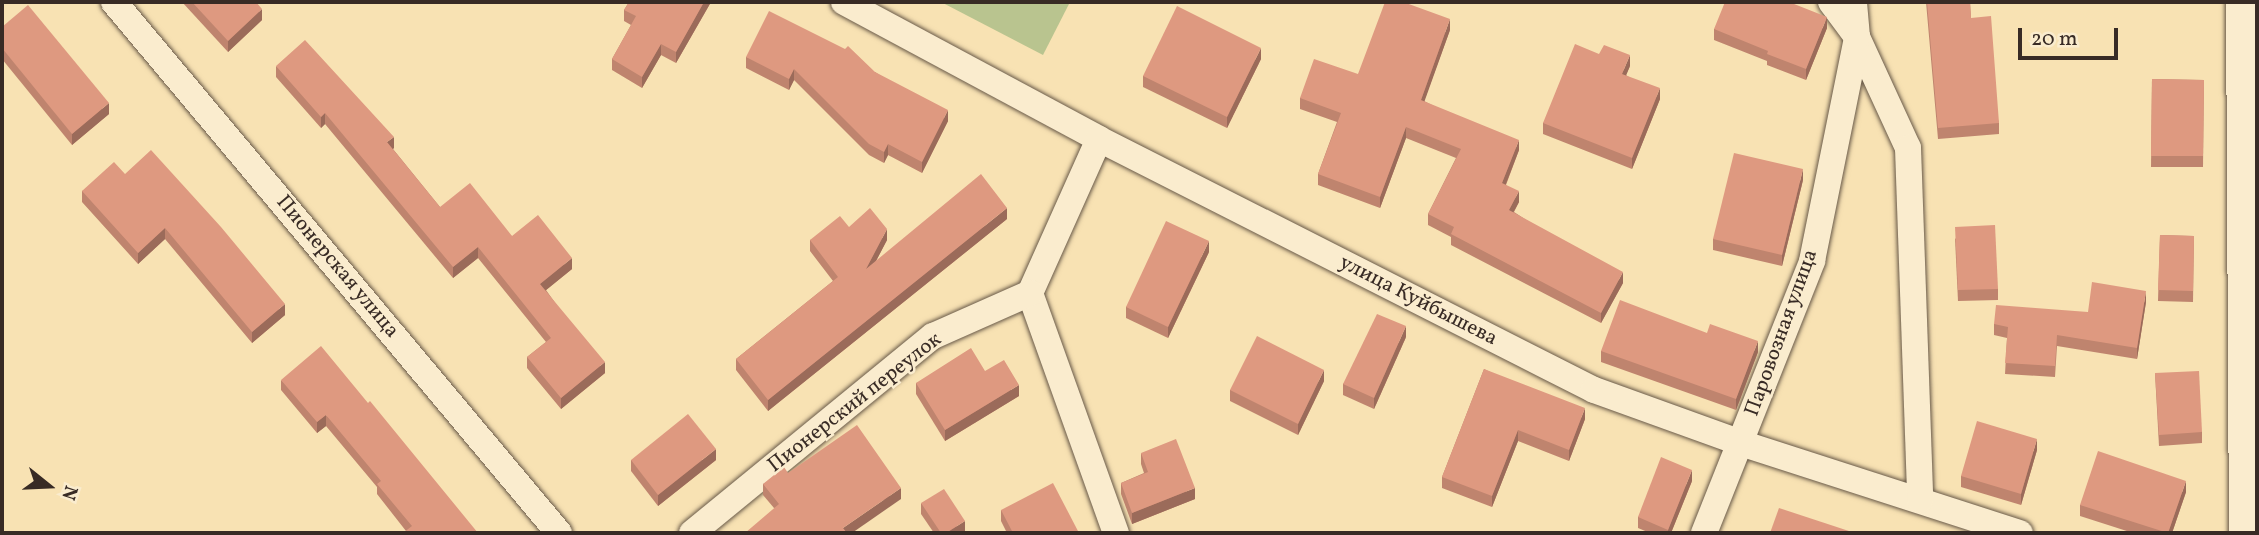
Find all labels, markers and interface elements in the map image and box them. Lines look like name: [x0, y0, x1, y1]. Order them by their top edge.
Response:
scale bar: [2021, 14, 2121, 58]
text: 20 m: [2031, 25, 2077, 54]
street label: Пионерская улица: [270, 190, 404, 344]
street label: Паровозная улица: [1740, 246, 1824, 420]
street label: улица Куйбышева: [1335, 250, 1501, 352]
street label: Пионерский переулок: [763, 327, 947, 479]
north arrow: [14, 451, 84, 521]
text: N: [54, 482, 83, 503]

